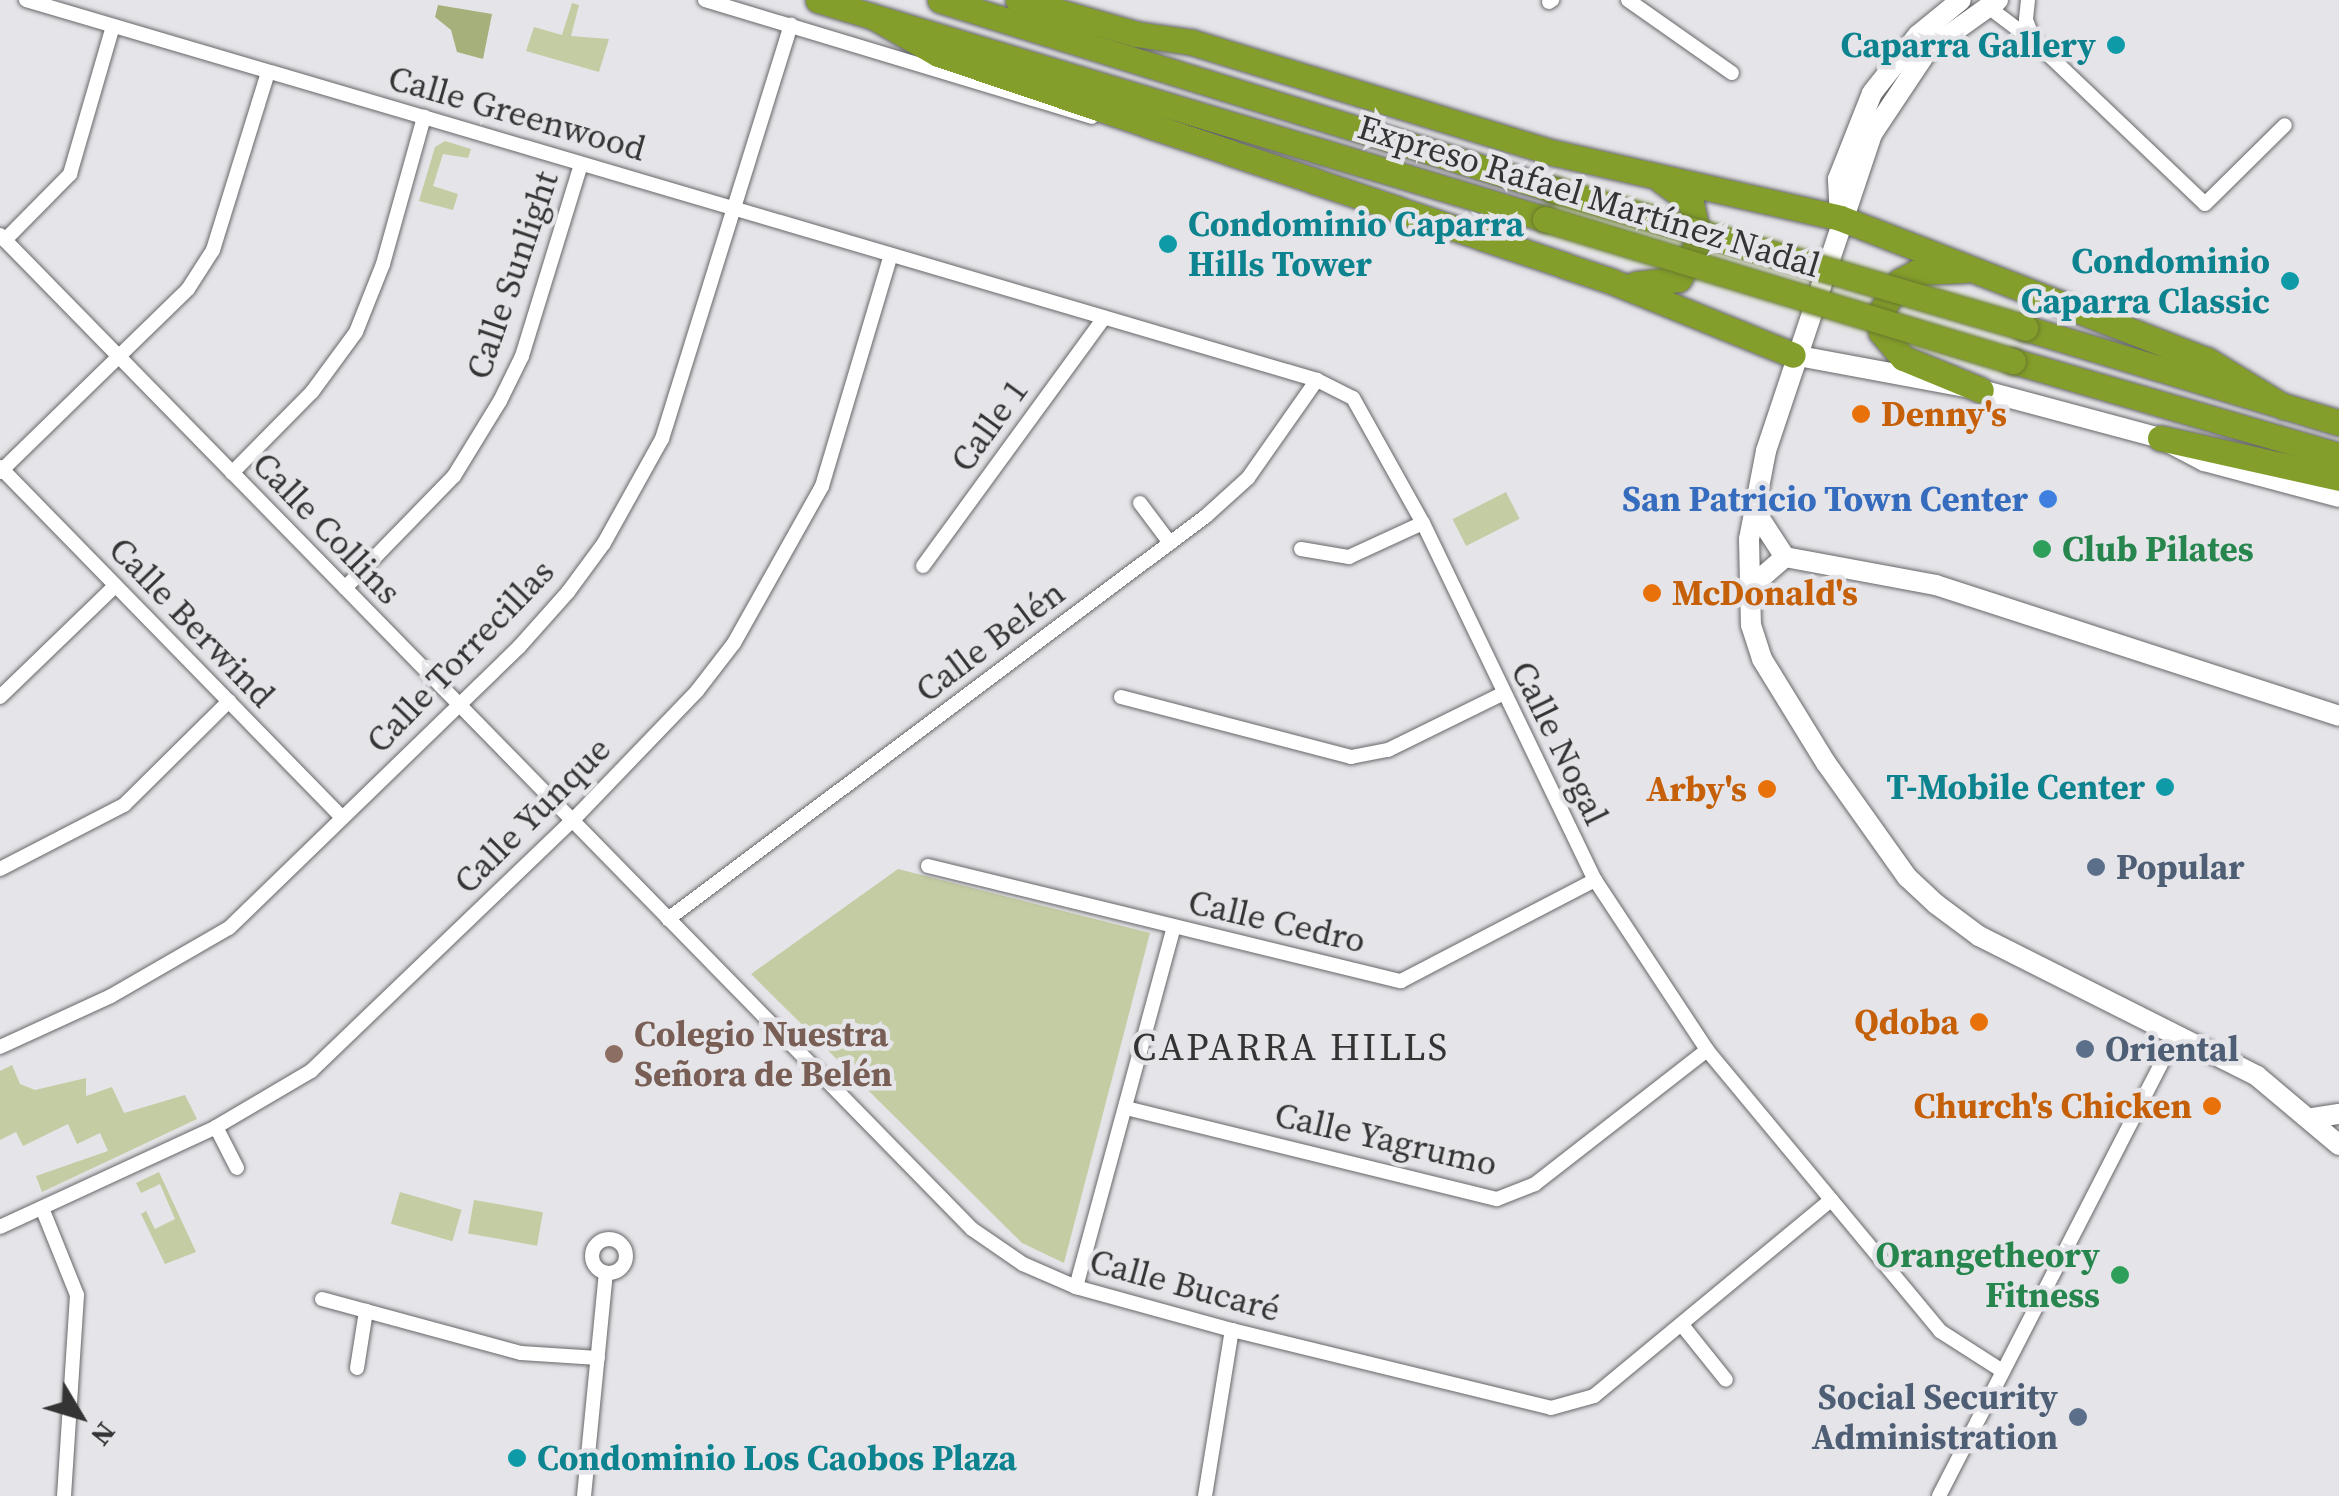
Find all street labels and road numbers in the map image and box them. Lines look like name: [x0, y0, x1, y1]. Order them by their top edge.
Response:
street label: Calle Greenwood: [384, 56, 650, 170]
street label: Expreso Rafael Martínez Nadal: [1353, 106, 1825, 286]
street label: Calle Sunlight: [457, 166, 567, 384]
street label: Calle 1: [941, 370, 1037, 480]
street label: Calle Collins: [244, 443, 410, 613]
street label: Calle Berwind: [100, 528, 284, 716]
street label: Calle Torrecillas: [357, 550, 563, 762]
street label: Calle Belén: [907, 571, 1073, 711]
street label: Calle Nogal: [1502, 654, 1618, 832]
street label: Calle Yunque: [445, 728, 619, 902]
street label: Calle Cedro: [1184, 880, 1370, 962]
street label: Calle Yagrumo: [1270, 1093, 1502, 1185]
street label: Calle Bucaré: [1085, 1239, 1285, 1331]

